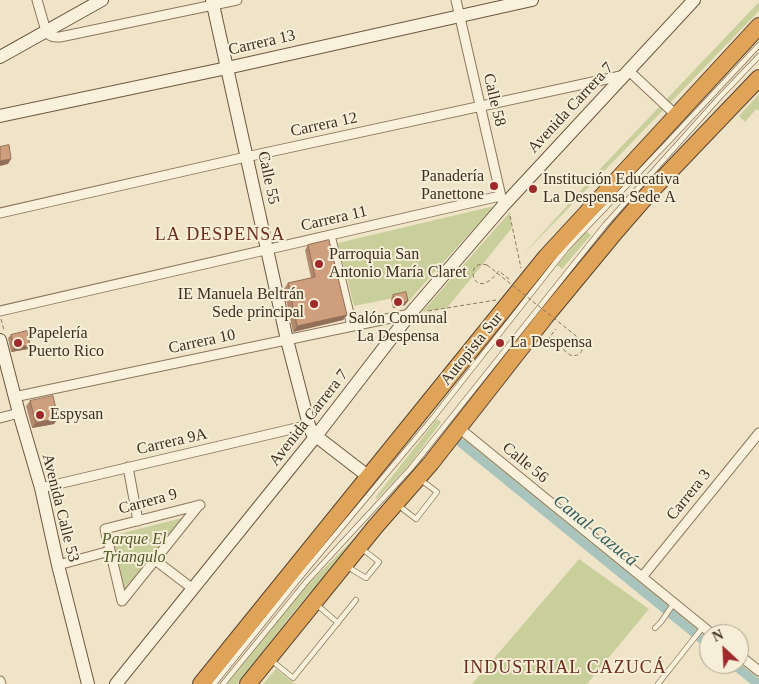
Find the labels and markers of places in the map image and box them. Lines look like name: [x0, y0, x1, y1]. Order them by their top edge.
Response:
place label: Panadería Panettone: [421, 167, 484, 205]
place label: Institución Educativa La Despensa Sede A: [543, 170, 679, 208]
marker: Panadería Panettone: [488, 180, 500, 192]
marker: Institución Educativa La Despensa Sede A: [527, 183, 539, 195]
place label: Parroquia San Antonio María Claret: [329, 245, 467, 283]
marker: Parroquia San Antonio María Claret: [313, 258, 325, 270]
place label: IE Manuela Beltrán Sede principal: [178, 285, 304, 323]
marker: Salón Comunal La Despensa: [392, 296, 404, 308]
marker: IE Manuela Beltrán Sede principal: [308, 298, 320, 310]
place label: Salón Comunal La Despensa: [348, 309, 448, 347]
place label: Papelería Puerto Rico: [28, 324, 104, 362]
place label: La Despensa: [510, 333, 592, 353]
marker: Papelería Puerto Rico: [12, 337, 24, 349]
marker: La Despensa: [494, 337, 506, 349]
place label: Espysan: [50, 405, 103, 425]
marker: Espysan: [34, 409, 46, 421]

